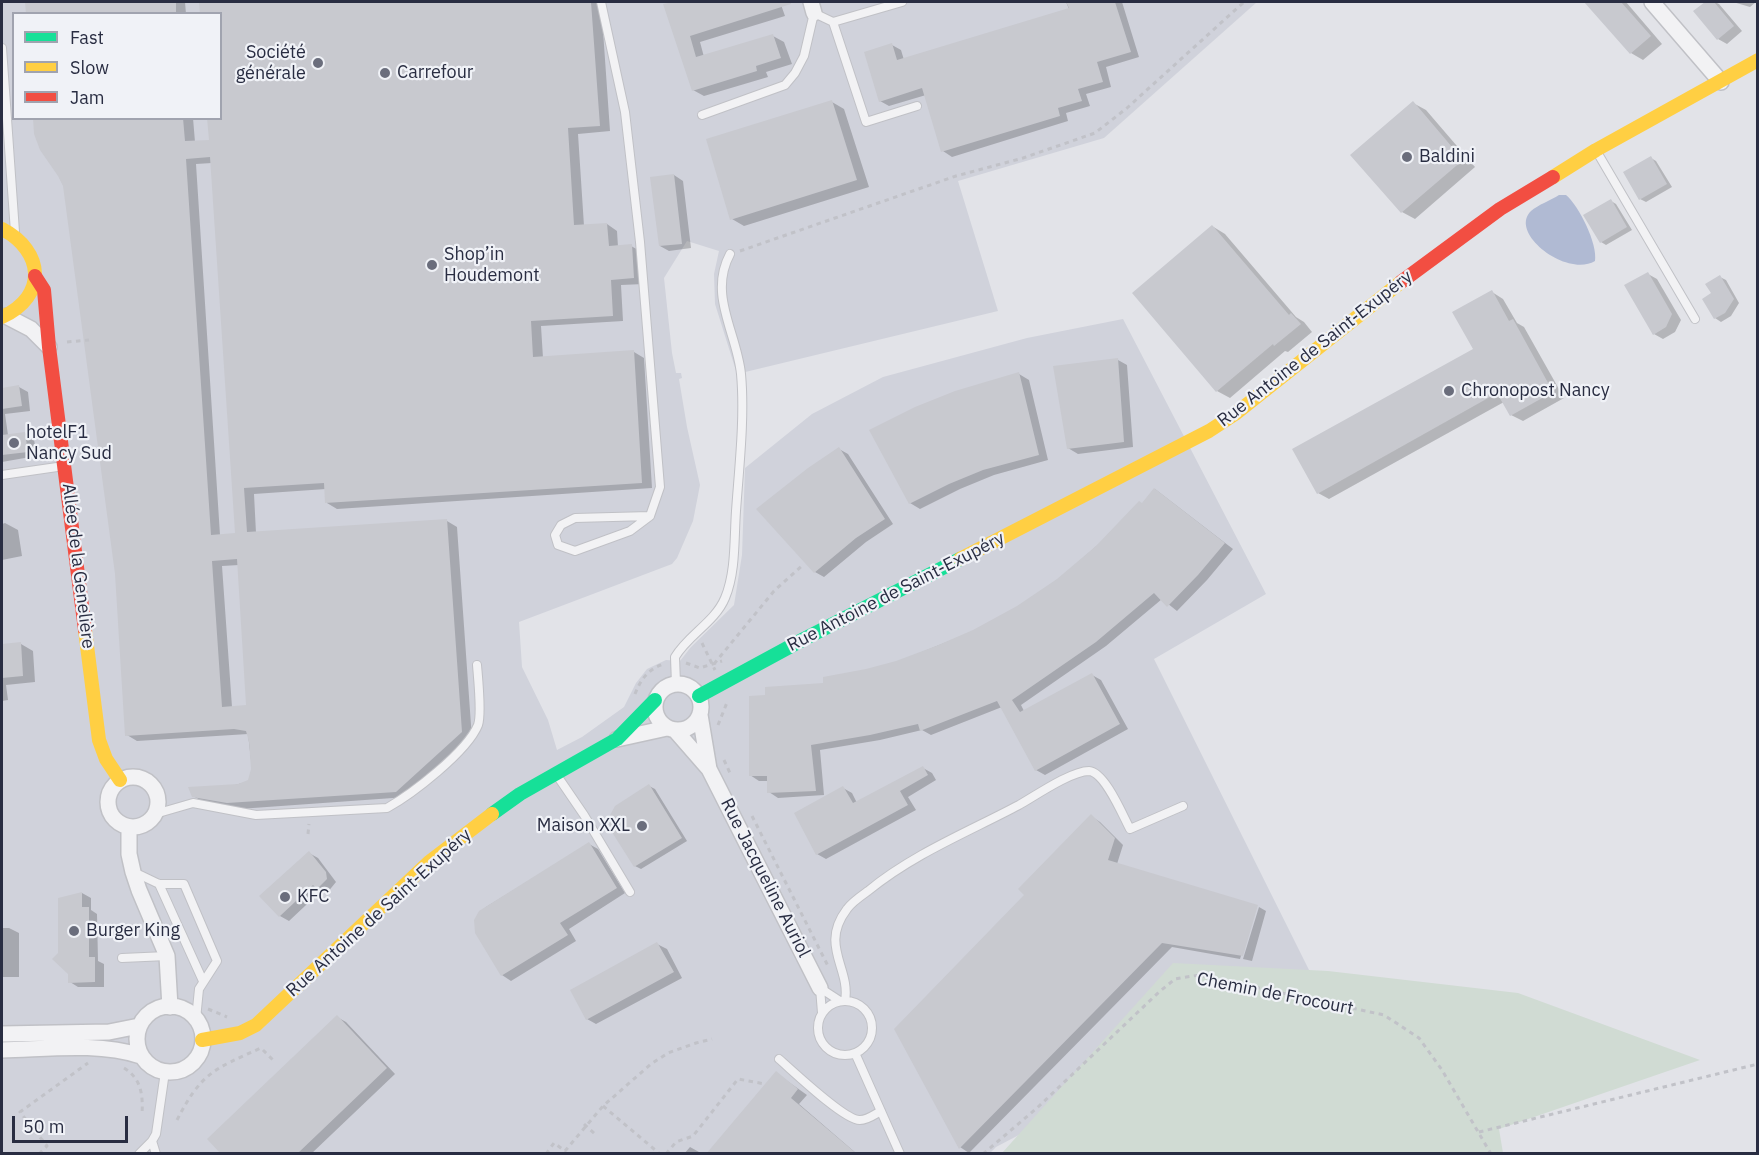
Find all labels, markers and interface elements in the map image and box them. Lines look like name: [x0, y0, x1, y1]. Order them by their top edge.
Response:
legend: [12, 12, 222, 120]
text: Fast: [70, 26, 104, 49]
place label: Société générale: [236, 42, 306, 84]
text: Slow: [70, 56, 109, 79]
marker: Société générale: [311, 56, 325, 70]
place label: Carrefour: [397, 62, 473, 84]
marker: Carrefour: [378, 66, 392, 80]
text: Jam: [70, 86, 105, 109]
place label: Baldini: [1419, 146, 1475, 168]
marker: Baldini: [1400, 150, 1414, 164]
place label: Shop’in Houdemont: [444, 244, 540, 286]
marker: Shop’in Houdemont: [425, 258, 439, 272]
street label: Rue Antoine de Saint-Exupéry: [1213, 266, 1417, 432]
place label: Chronopost Nancy: [1461, 380, 1610, 402]
marker: Chronopost Nancy: [1442, 384, 1456, 398]
place label: hotelF1 Nancy Sud: [26, 422, 112, 464]
marker: hotelF1 Nancy Sud: [7, 436, 21, 450]
street label: Allée de la Genelière: [57, 482, 99, 650]
street label: Rue Antoine de Saint-Exupéry: [784, 528, 1008, 656]
street label: Rue Jacqueline Auriol: [715, 795, 815, 961]
place label: Maison XXL: [537, 815, 630, 837]
marker: Maison XXL: [635, 819, 649, 833]
street label: Rue Antoine de Saint-Exupéry: [282, 824, 476, 1002]
place label: KFC: [297, 886, 329, 908]
marker: KFC: [278, 890, 292, 904]
place label: Burger King: [86, 920, 180, 942]
marker: Burger King: [67, 924, 81, 938]
street label: Chemin de Frocourt: [1195, 968, 1355, 1020]
scale bar: [15, 1104, 130, 1142]
text: 50 m: [23, 1115, 65, 1138]

